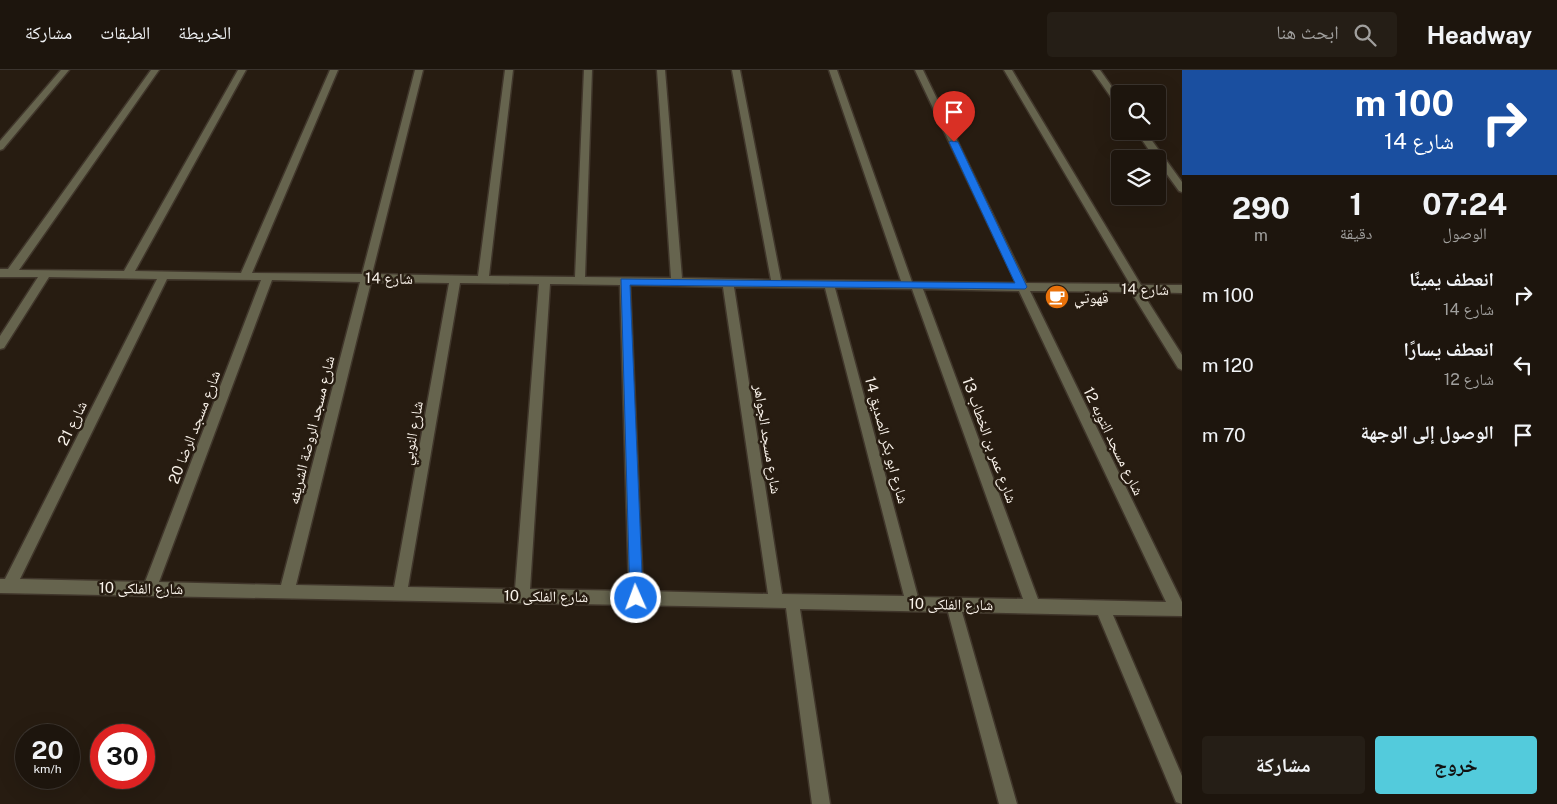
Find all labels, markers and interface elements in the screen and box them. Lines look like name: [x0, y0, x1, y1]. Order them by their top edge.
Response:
search box: [1047, 12, 1397, 57]
text: ابحث هنا: [1276, 21, 1339, 43]
icon: search: [1351, 21, 1379, 49]
text: Headway: [1427, 21, 1532, 49]
text: مشاركة: [25, 22, 72, 43]
text: الطبقات: [100, 22, 150, 43]
text: الخريطة: [178, 22, 231, 43]
text: 100 m: [1355, 83, 1454, 124]
map controls: [1111, 85, 1166, 205]
button: search: [1111, 85, 1166, 140]
icon: right: [1472, 90, 1537, 155]
pin: [933, 91, 975, 142]
icon: arrive: [940, 98, 968, 126]
text: شارع 14: [1384, 128, 1454, 154]
button: layers: [1111, 150, 1166, 205]
text: 1: [1350, 186, 1362, 222]
text: 07:24: [1422, 186, 1507, 222]
text: 290: [1232, 190, 1290, 226]
text: دقيقة: [1340, 224, 1372, 243]
text: الوصول: [1443, 224, 1487, 243]
text: m: [1254, 226, 1268, 245]
text: انعطف يمينًا: [1409, 268, 1494, 290]
street label: شارع 14: [365, 269, 413, 289]
street label: شارع 14: [1121, 280, 1169, 300]
icon: right: [1509, 281, 1537, 309]
cafe icon: قهوتي: [1044, 284, 1070, 310]
text: 100 m: [1202, 284, 1254, 306]
place label: قهوتي: [1074, 289, 1109, 309]
text: شارع 14: [1443, 300, 1494, 319]
text: انعطف يسارًا: [1404, 338, 1494, 360]
icon: left: [1509, 351, 1537, 379]
street label: شارع مسجد الروضة الشريفه: [284, 354, 340, 506]
text: 120 m: [1202, 354, 1254, 376]
street label: شارع مسجد الرضا 20: [165, 368, 225, 487]
text: شارع 12: [1444, 370, 1494, 389]
street label: شارع ابو بكر الصديق 14: [860, 375, 912, 506]
street label: شارع عمر بن الخطاب 13: [957, 375, 1021, 506]
street label: شارع مسجد الجواهر: [749, 382, 785, 495]
street label: شارع مسجد التوبه 12: [1079, 384, 1148, 499]
street label: شارع 21: [54, 398, 92, 449]
street label: شارع النوبي: [398, 400, 430, 467]
text: الوصول إلى الوجهة: [1360, 421, 1494, 443]
icon: arrive: [1509, 421, 1537, 449]
text: 70 m: [1202, 424, 1246, 446]
position arrow: [609, 571, 661, 623]
street label: شارع الفلكى 10: [99, 579, 184, 599]
street label: شارع الفلكى 10: [504, 587, 589, 607]
street label: شارع الفلكى 10: [909, 595, 994, 615]
speed limit sign: 30: [90, 724, 155, 789]
text: 20: [32, 735, 64, 765]
button: مشاركة: [1202, 736, 1365, 794]
button: خروج: [1375, 736, 1537, 794]
text: km/h: [33, 762, 62, 776]

